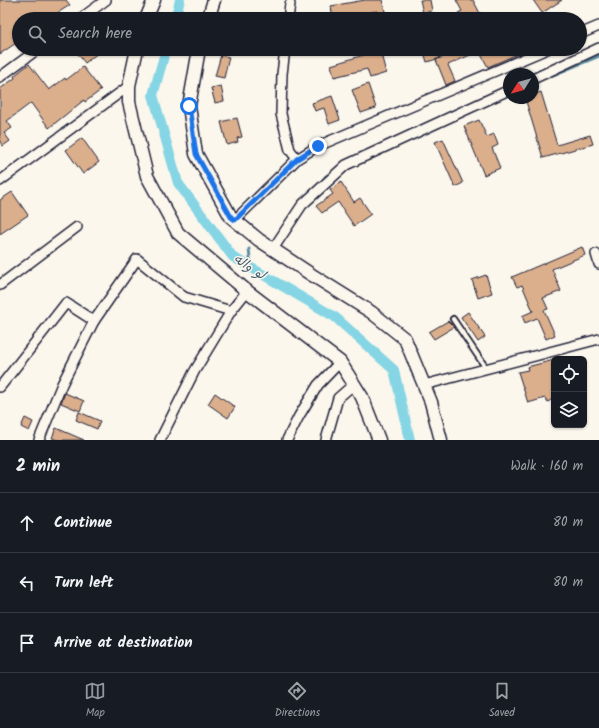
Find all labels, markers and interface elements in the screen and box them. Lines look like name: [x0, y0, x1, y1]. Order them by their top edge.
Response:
search box: [12, 12, 587, 56]
text: Search here: [58, 22, 132, 46]
icon: search: [26, 23, 48, 45]
north arrow: [503, 68, 539, 104]
route start: [180, 97, 198, 115]
route end: [309, 137, 327, 155]
water label: لو واله: [229, 249, 271, 287]
map controls: [551, 356, 587, 428]
button: locate: [551, 356, 587, 392]
button: layers: [551, 392, 587, 428]
text: 2 min: [16, 453, 60, 480]
text: Walk · 160 m: [511, 456, 583, 477]
text: Continue: [54, 511, 112, 535]
icon: ahead: [16, 512, 38, 534]
text: 80 m: [553, 512, 583, 533]
text: Turn left: [54, 571, 114, 595]
icon: left: [16, 572, 38, 594]
text: 80 m: [553, 572, 583, 593]
text: Arrive at destination: [54, 631, 193, 655]
icon: arrive: [16, 632, 38, 654]
tab: Map: [84, 680, 106, 722]
tab: Directions: [275, 680, 320, 722]
tab: Saved: [489, 680, 515, 722]

